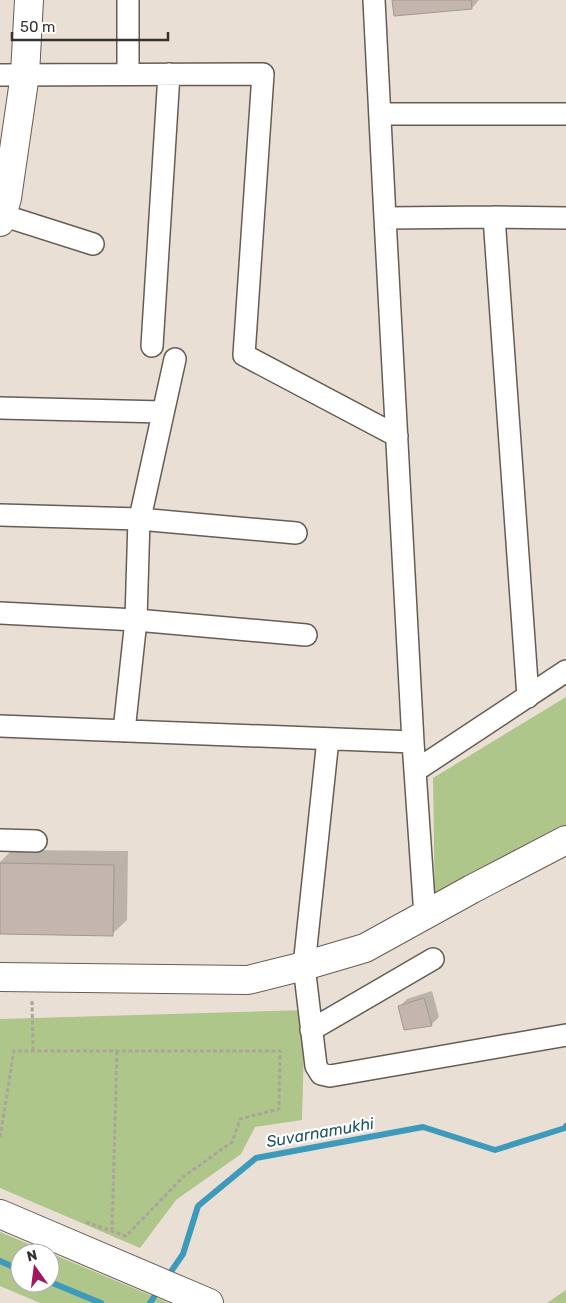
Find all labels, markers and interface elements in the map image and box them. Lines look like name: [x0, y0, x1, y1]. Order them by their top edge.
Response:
scale bar: [12, 10, 169, 42]
text: 50 m: [20, 18, 55, 36]
water label: Suvarnamukhi: [265, 1114, 376, 1151]
north arrow: [10, 1243, 60, 1293]
text: N: [25, 1246, 39, 1265]

